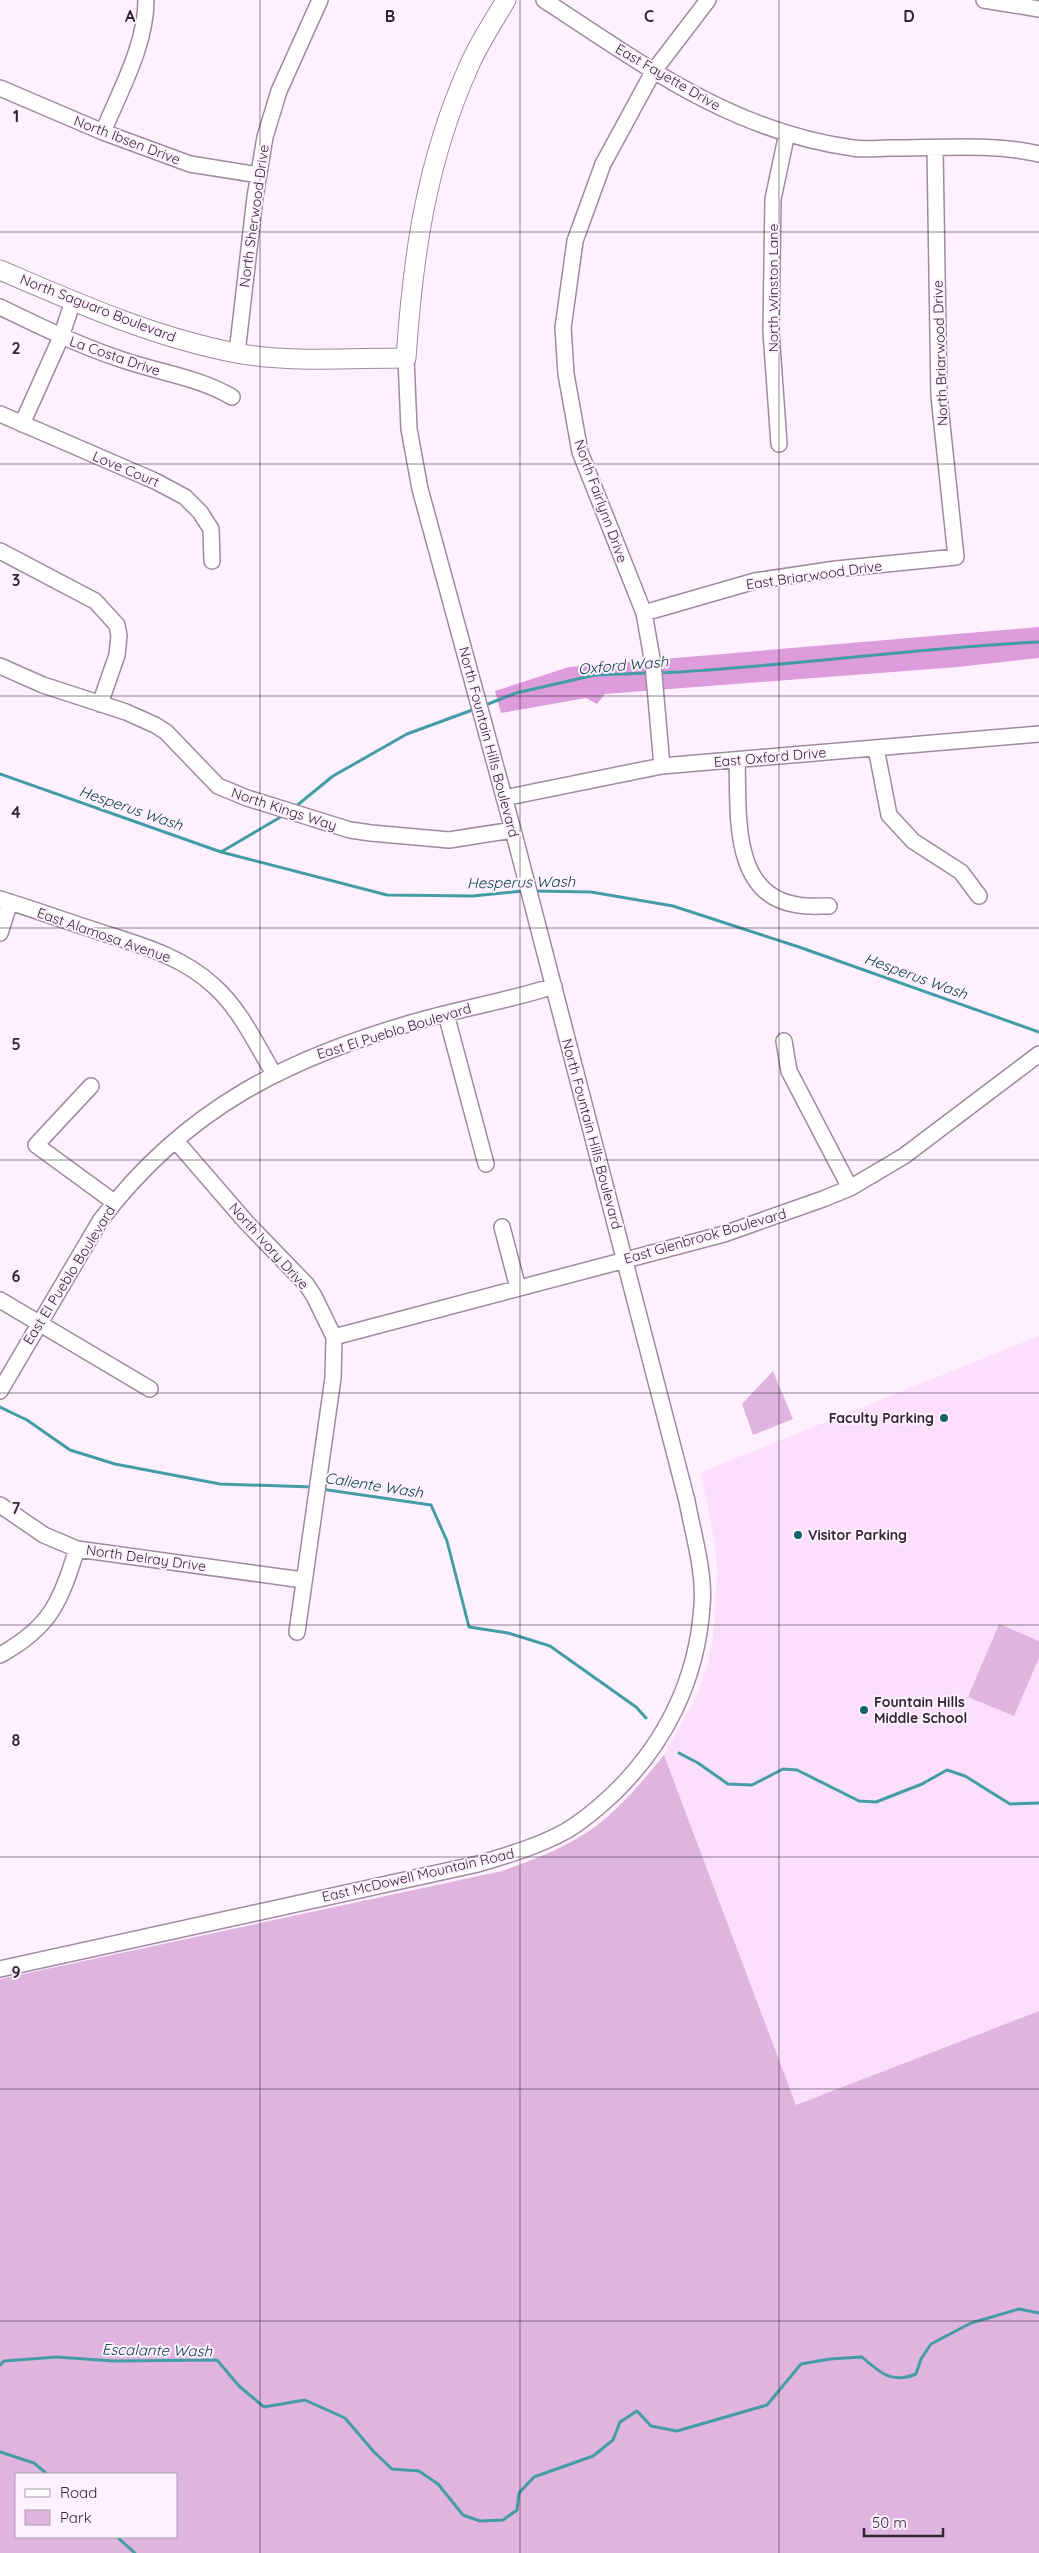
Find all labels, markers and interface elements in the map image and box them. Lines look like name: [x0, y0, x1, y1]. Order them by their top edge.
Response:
text: A: [125, 6, 136, 26]
text: B: [385, 6, 395, 26]
text: C: [644, 6, 654, 26]
text: D: [903, 6, 915, 26]
street label: East Fayette Drive: [612, 40, 724, 114]
text: 1: [13, 106, 19, 126]
street label: North Ibsen Drive: [71, 111, 183, 169]
street label: North Sherwood Drive: [235, 143, 273, 288]
street label: North Winston Lane: [764, 224, 782, 352]
street label: North Saguaro Boulevard: [18, 270, 178, 346]
street label: North Briarwood Drive: [928, 280, 952, 426]
street label: La Costa Drive: [67, 332, 163, 380]
text: 2: [11, 338, 21, 358]
street label: North Fairlynn Drive: [570, 437, 632, 565]
street label: Love Court: [90, 447, 162, 491]
street label: East Briarwood Drive: [745, 557, 883, 593]
text: 3: [12, 570, 20, 590]
street label: North Fountain Hills Boulevard: [455, 645, 523, 839]
water label: Oxford Wash: [577, 652, 669, 678]
street label: East Oxford Drive: [713, 743, 827, 771]
water label: Hesperus Wash: [77, 781, 186, 835]
street label: North Kings Way: [229, 783, 339, 835]
text: 4: [11, 802, 21, 822]
water label: Hesperus Wash: [467, 872, 576, 892]
street label: East Alamosa Avenue: [35, 904, 173, 966]
water label: Hesperus Wash: [862, 949, 971, 1004]
street label: East El Pueblo Boulevard: [315, 999, 473, 1063]
text: 5: [11, 1034, 21, 1054]
street label: North Fountain Hills Boulevard: [558, 1037, 626, 1231]
street label: North Ivory Drive: [225, 1199, 313, 1293]
street label: East El Pueblo Boulevard: [19, 1202, 119, 1348]
street label: East Glenbrook Boulevard: [622, 1204, 788, 1268]
text: 6: [12, 1266, 21, 1286]
place label: Faculty Parking: [829, 1409, 934, 1427]
marker: Faculty Parking: [938, 1412, 950, 1424]
water label: Caliente Wash: [323, 1468, 425, 1502]
text: 7: [12, 1498, 21, 1518]
place label: Visitor Parking: [808, 1526, 907, 1544]
marker: Visitor Parking: [792, 1529, 804, 1541]
street label: North Delray Drive: [85, 1541, 207, 1575]
place label: Fountain Hills Middle School: [874, 1693, 967, 1727]
marker: Fountain Hills Middle School: [858, 1704, 870, 1716]
text: 8: [12, 1730, 21, 1750]
street label: East McDowell Mountain Road: [320, 1844, 516, 1906]
text: 9: [11, 1962, 21, 1982]
water label: Escalante Wash: [102, 2340, 213, 2360]
legend: [15, 2473, 178, 2538]
text: Road: [60, 2483, 97, 2502]
scale bar: [864, 2506, 943, 2538]
text: Park: [60, 2508, 92, 2527]
text: 50 m: [872, 2513, 907, 2532]

